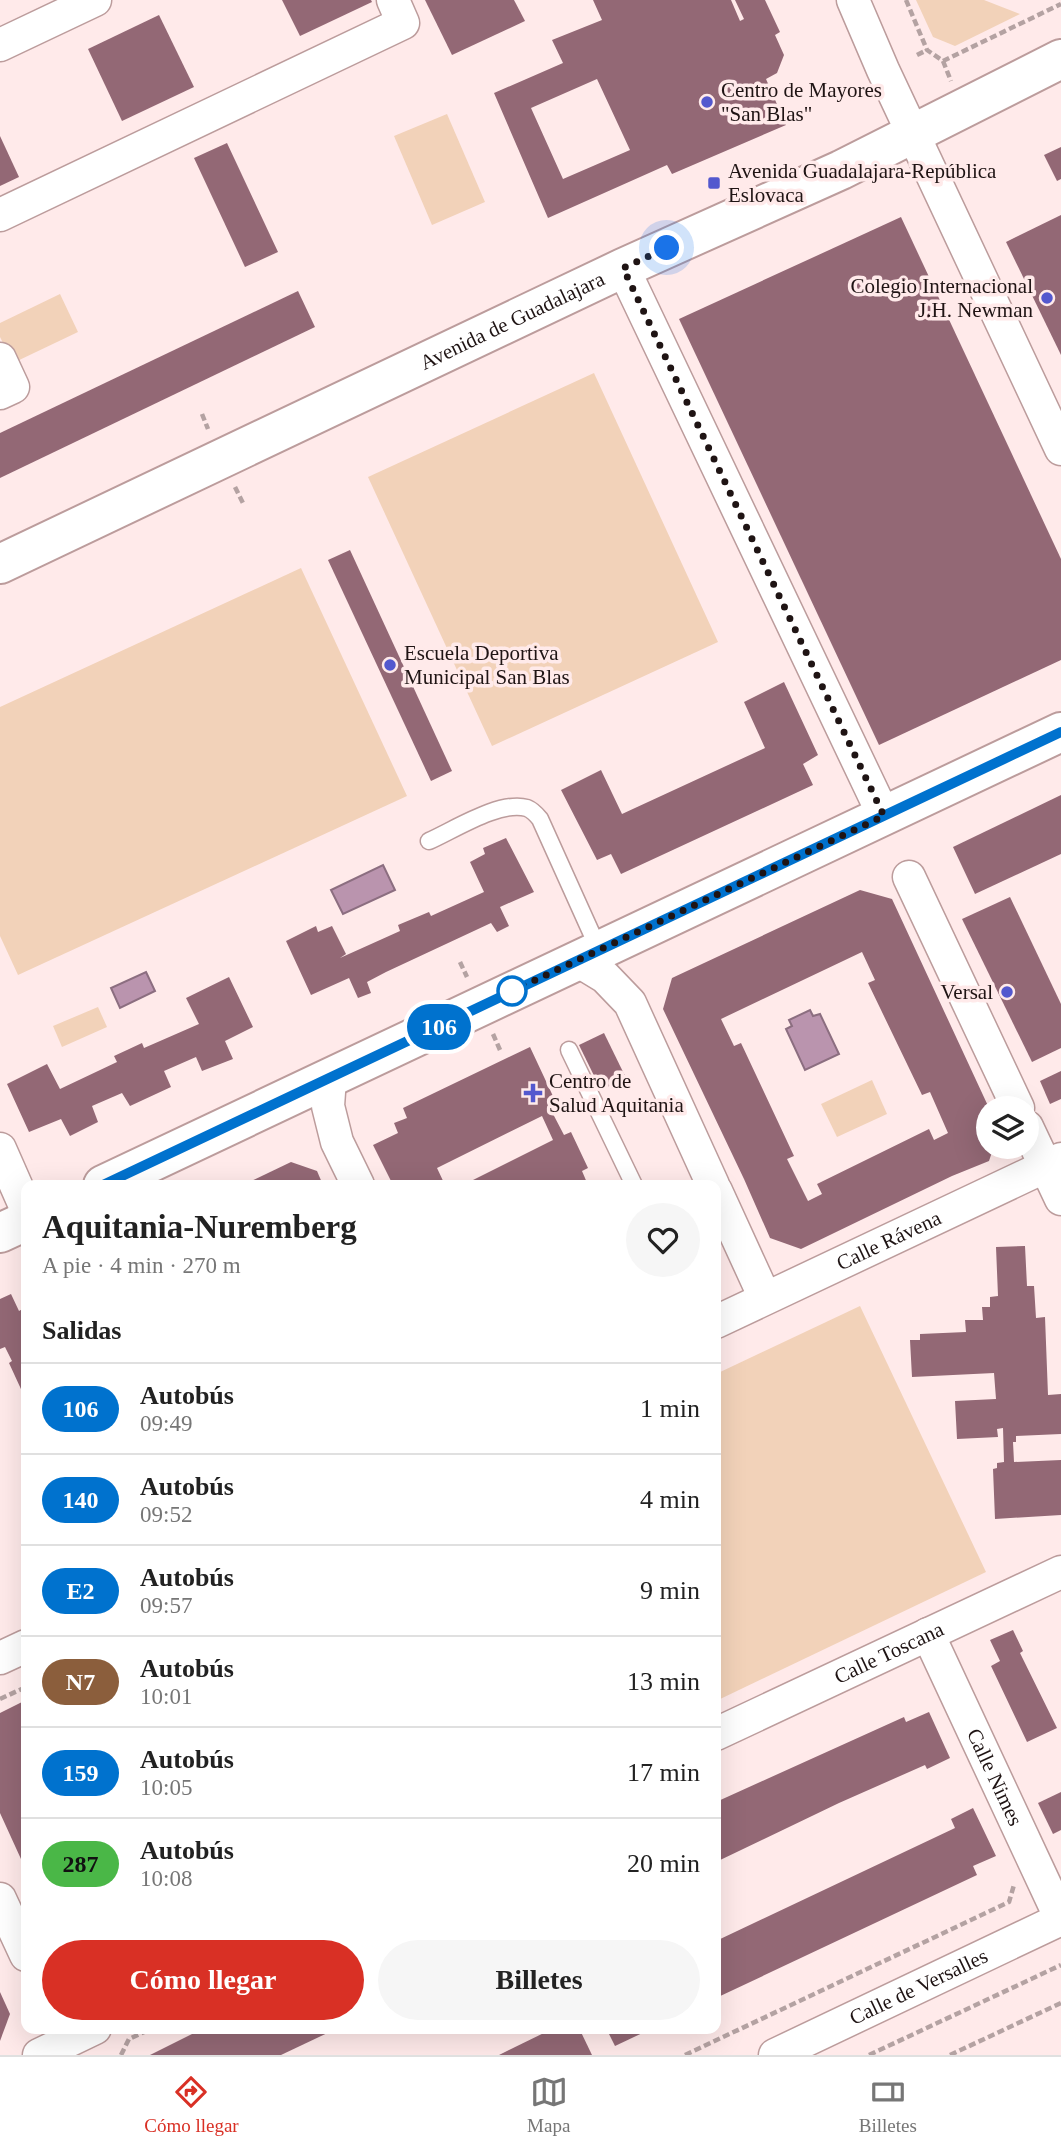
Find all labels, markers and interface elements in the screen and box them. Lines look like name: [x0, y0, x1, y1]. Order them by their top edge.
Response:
place label: Centro de Mayores "San Blas": [721, 78, 882, 126]
marker: Centro de Mayores "San Blas": [699, 94, 715, 110]
place label: Avenida Guadalajara-República Eslovaca: [728, 159, 997, 207]
marker: Avenida Guadalajara-República Eslovaca: [706, 175, 722, 191]
your location: [649, 230, 684, 265]
street label: Avenida de Guadalajara: [416, 266, 609, 375]
place label: Colegio Internacional J.H. Newman: [850, 274, 1033, 322]
marker: Colegio Internacional J.H. Newman: [1039, 290, 1055, 306]
place label: Escuela Deportiva Municipal San Blas: [404, 641, 570, 689]
marker: Escuela Deportiva Municipal San Blas: [382, 657, 398, 673]
unlabelled marker: [497, 976, 527, 1006]
place label: Versal: [941, 980, 993, 1004]
marker: Versal: [999, 984, 1015, 1000]
line badge: 106: [399, 1004, 479, 1050]
text: 106: [421, 1014, 457, 1040]
place label: Centro de Salud Aquitania: [549, 1069, 684, 1117]
marker: Centro de Salud Aquitania: [523, 1083, 543, 1103]
map controls: [976, 1096, 1039, 1159]
button: layers: [976, 1096, 1039, 1159]
button: heart: [626, 1203, 700, 1277]
street label: Calle Rávena: [833, 1205, 945, 1275]
text: Aquitania-Nuremberg: [42, 1209, 357, 1245]
text: A pie · 4 min · 270 m: [42, 1253, 241, 1278]
text: Salidas: [42, 1316, 122, 1345]
text: Autobús: [140, 1381, 234, 1410]
text: 1 min: [640, 1394, 700, 1423]
text: 106: [63, 1396, 99, 1422]
text: 09:49: [140, 1411, 192, 1436]
text: Autobús: [140, 1472, 234, 1501]
text: 4 min: [640, 1485, 700, 1514]
text: 140: [63, 1487, 99, 1513]
text: 09:52: [140, 1502, 192, 1527]
text: Autobús: [140, 1563, 234, 1592]
text: 9 min: [640, 1576, 700, 1605]
text: E2: [66, 1578, 95, 1604]
text: 09:57: [140, 1593, 192, 1618]
street label: Calle Toscana: [830, 1617, 948, 1689]
text: Autobús: [140, 1654, 234, 1683]
text: 13 min: [627, 1667, 700, 1696]
text: N7: [66, 1669, 95, 1695]
text: 10:01: [140, 1684, 192, 1709]
street label: Calle Nimes: [962, 1725, 1028, 1830]
text: Autobús: [140, 1745, 234, 1774]
text: 17 min: [627, 1758, 700, 1787]
text: 159: [63, 1760, 99, 1786]
text: 10:05: [140, 1775, 192, 1800]
text: Autobús: [140, 1836, 234, 1865]
text: 20 min: [627, 1849, 700, 1878]
text: 287: [63, 1851, 99, 1877]
text: 10:08: [140, 1866, 192, 1891]
button: Cómo llegar: [42, 1940, 364, 2020]
button: Billetes: [378, 1940, 700, 2020]
street label: Calle de Versalles: [846, 1944, 992, 2030]
tab: Cómo llegar: [144, 2073, 239, 2137]
tab: Mapa: [527, 2073, 570, 2137]
tab: Billetes: [859, 2073, 917, 2137]

